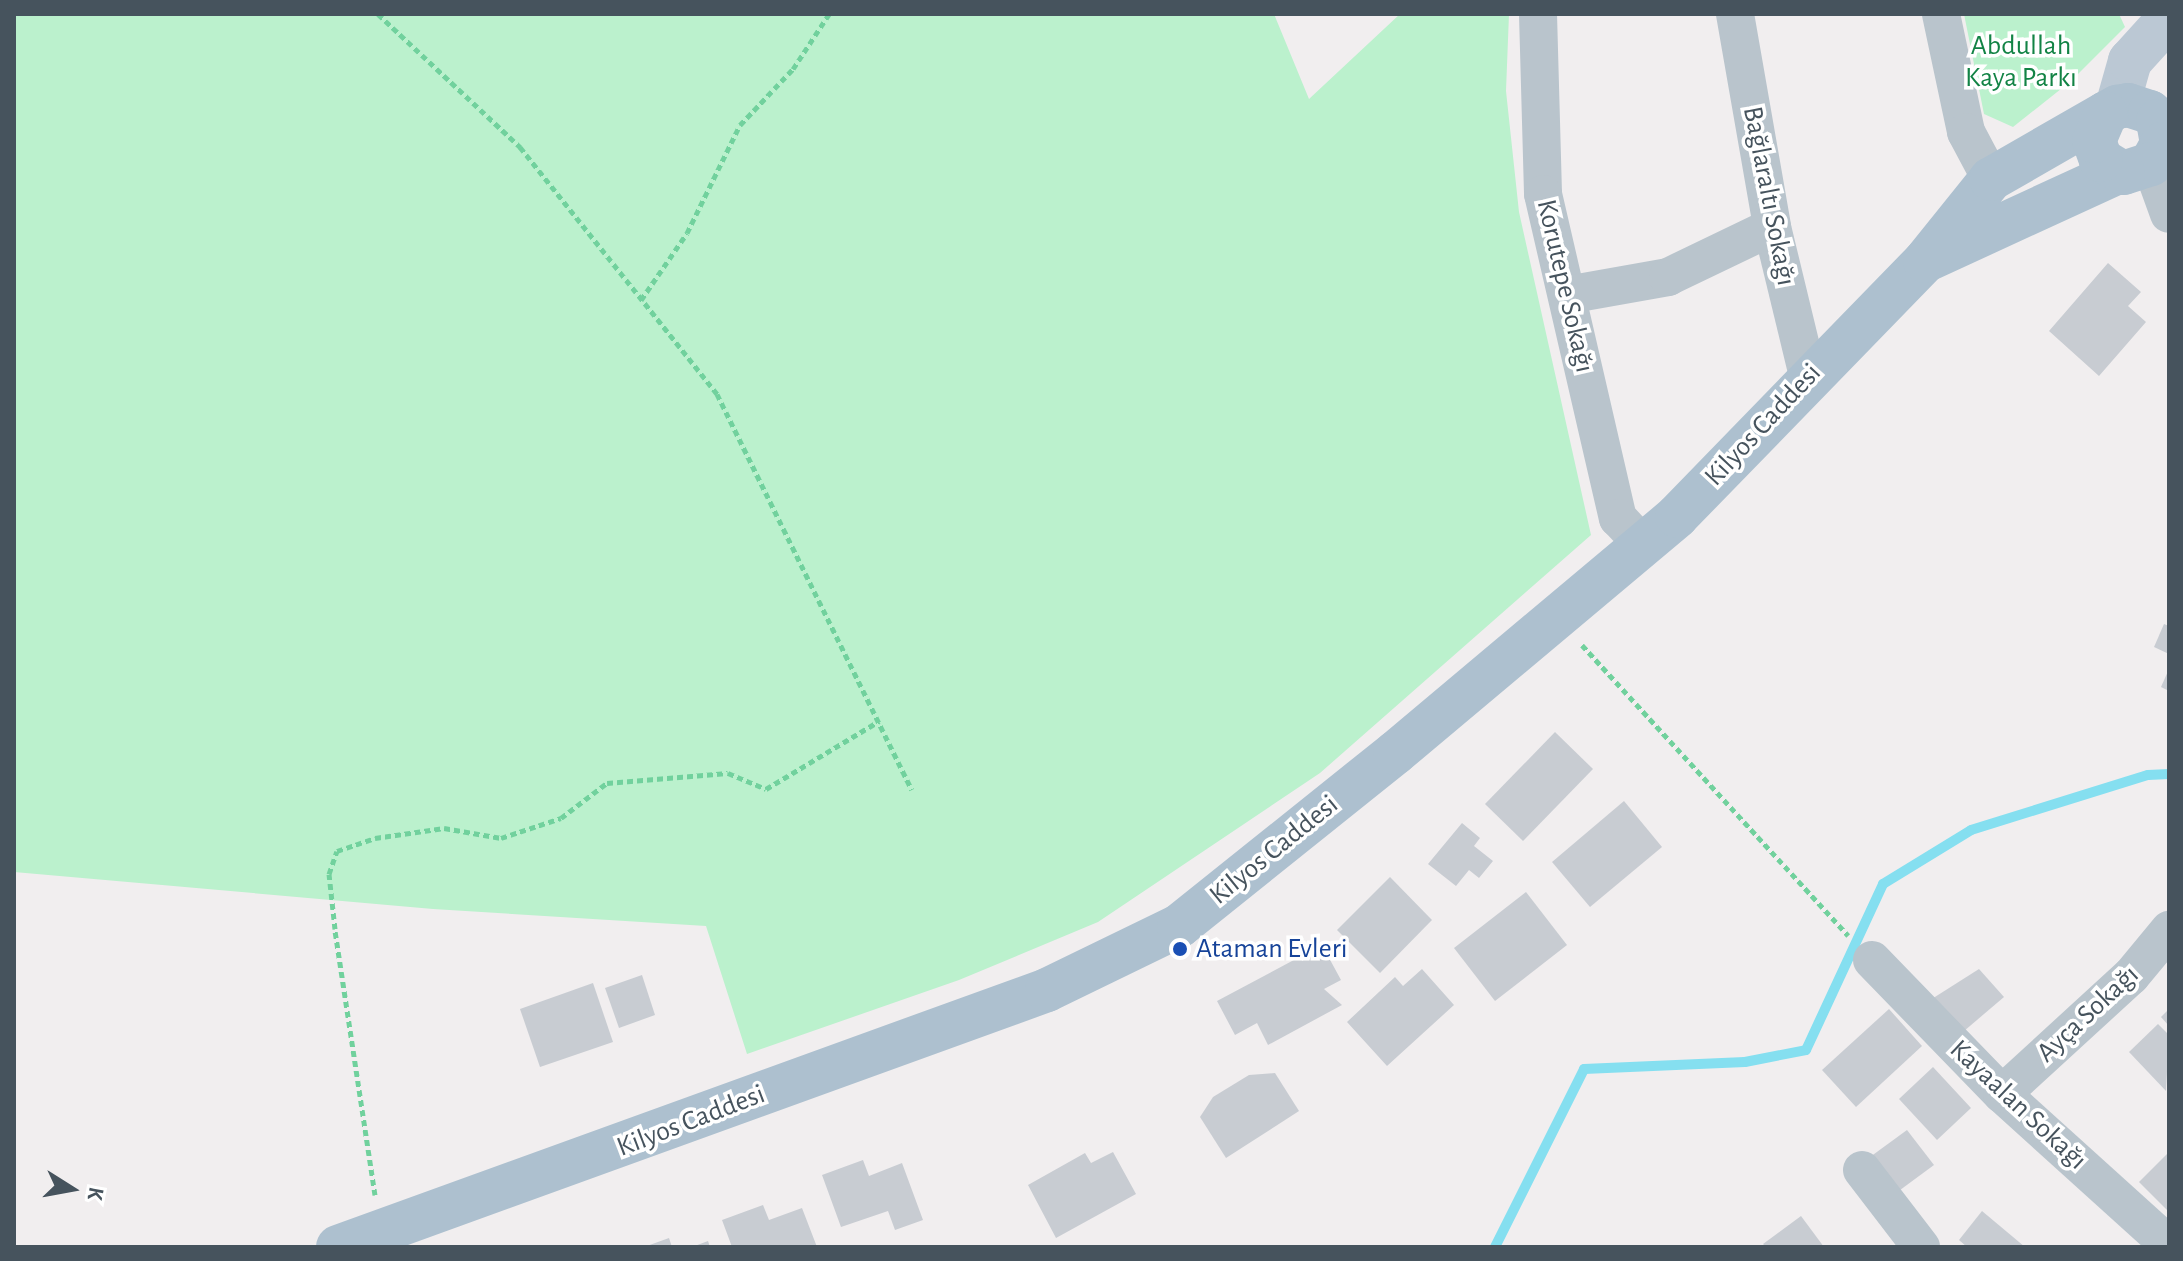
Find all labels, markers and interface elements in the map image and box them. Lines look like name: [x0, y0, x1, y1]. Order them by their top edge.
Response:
park label: Abdullah Kaya Parkı: [1965, 29, 2077, 95]
street label: Bağlaraltı Sokağı: [1735, 103, 1803, 289]
street label: Korutepe Sokağı: [1529, 196, 1601, 376]
street label: Kilyos Caddesi: [1698, 357, 1828, 493]
street label: Kilyos Caddesi: [1203, 788, 1345, 912]
place label: Ataman Evleri: [1196, 932, 1347, 966]
marker: Ataman Evleri: [1171, 940, 1189, 958]
street label: Ayça Sokağı: [2030, 958, 2146, 1070]
street label: Kayaalan Sokağı: [1942, 1033, 2094, 1177]
street label: Kilyos Caddesi: [612, 1077, 770, 1165]
north arrow: [32, 1149, 112, 1229]
text: K: [84, 1185, 108, 1202]

